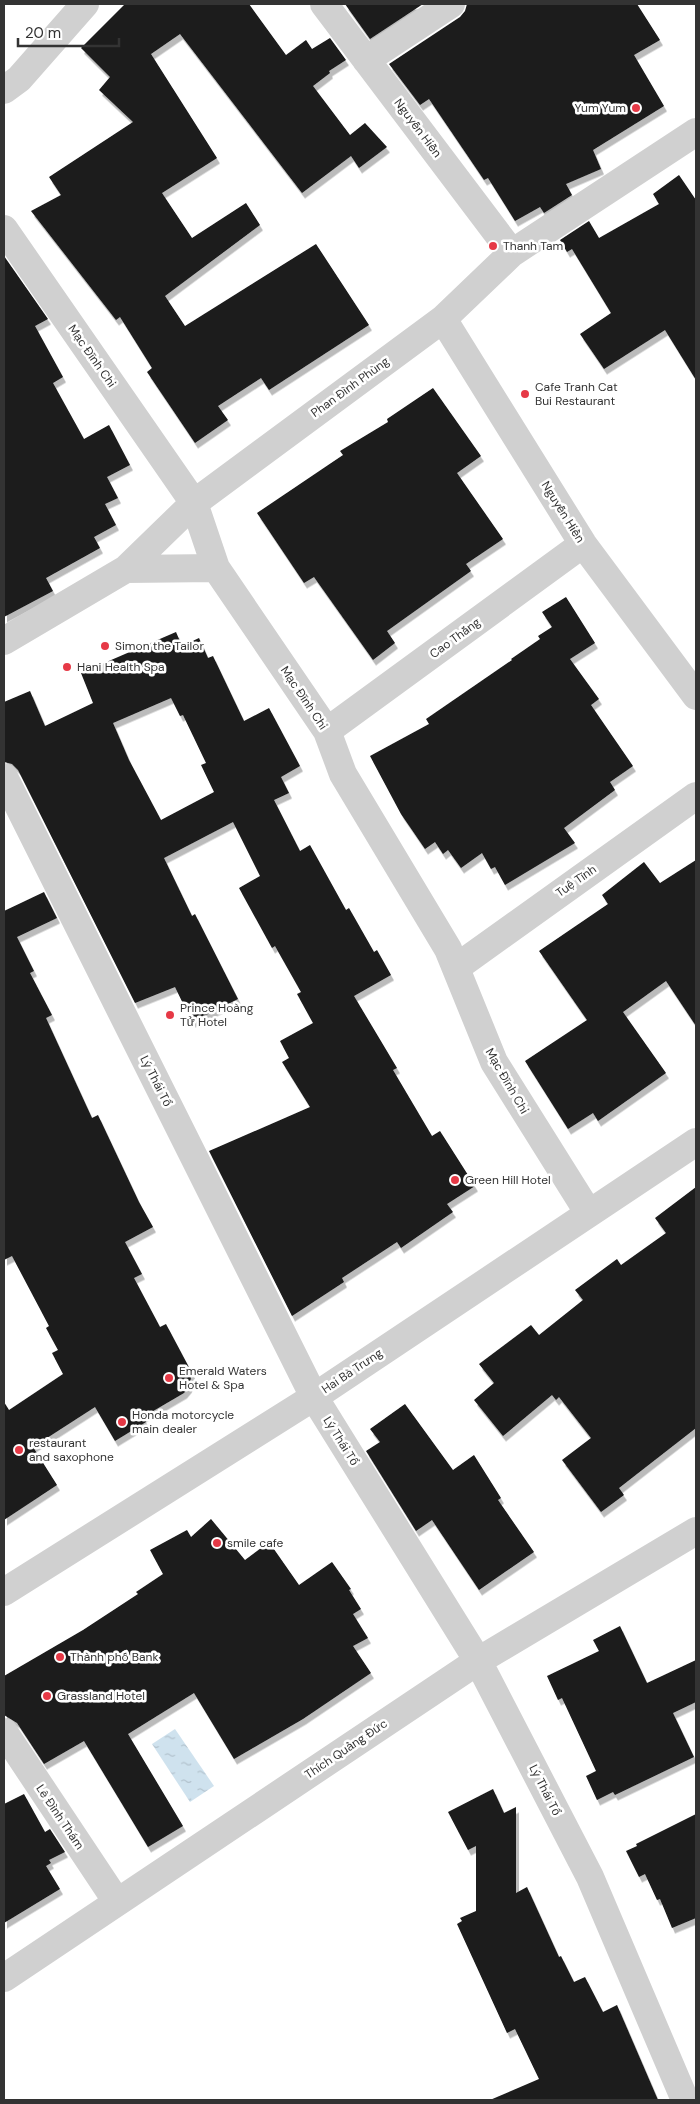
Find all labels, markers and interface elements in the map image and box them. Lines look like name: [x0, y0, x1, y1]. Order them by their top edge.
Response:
scale bar: [18, 15, 119, 47]
text: 20 m: [25, 23, 61, 43]
street label: Nguyễn Hiền: [391, 95, 445, 161]
place label: Yum Yum: [574, 100, 626, 116]
marker: Yum Yum: [630, 102, 642, 114]
place label: Thanh Tam: [503, 238, 563, 254]
marker: Thanh Tam: [487, 240, 499, 252]
street label: Mạc Đĩnh Chi: [64, 321, 120, 391]
street label: Phan Đình Phùng: [308, 353, 393, 421]
place label: Cafe Tranh Cat Bui Restaurant: [535, 379, 618, 409]
marker: Cafe Tranh Cat Bui Restaurant: [519, 388, 531, 400]
street label: Nguyễn Hiền: [538, 478, 588, 546]
street label: Cao Thắng: [426, 614, 484, 662]
place label: Simon the Tailor: [115, 638, 204, 654]
marker: Simon the Tailor: [99, 640, 111, 652]
place label: Hani Health Spa: [77, 659, 165, 675]
marker: Hani Health Spa: [61, 661, 73, 673]
street label: Mạc Đĩnh Chi: [277, 663, 331, 733]
street label: Tuệ Tĩnh: [553, 861, 600, 901]
place label: Prince Hoàng Tử Hotel: [180, 1000, 254, 1030]
marker: Prince Hoàng Tử Hotel: [164, 1009, 176, 1021]
street label: Mạc Đĩnh Chi: [482, 1045, 532, 1117]
street label: Lý Thái Tổ: [136, 1053, 176, 1109]
place label: Green Hill Hotel: [465, 1172, 551, 1188]
marker: Green Hill Hotel: [449, 1174, 461, 1186]
street label: Hai Bà Trưng: [319, 1345, 386, 1397]
place label: Emerald Waters Hotel & Spa: [179, 1363, 267, 1393]
marker: Emerald Waters Hotel & Spa: [163, 1372, 175, 1384]
place label: Honda motorcycle main dealer: [132, 1407, 234, 1437]
street label: Lý Thái Tổ: [320, 1413, 363, 1469]
marker: Honda motorcycle main dealer: [116, 1416, 128, 1428]
place label: restaurant and saxophone: [29, 1435, 114, 1465]
marker: restaurant and saxophone: [13, 1444, 25, 1456]
place label: smile cafe: [227, 1535, 284, 1551]
marker: smile cafe: [211, 1537, 223, 1549]
place label: Thành phố Bank: [70, 1649, 159, 1665]
marker: Thành phố Bank: [54, 1651, 66, 1663]
place label: Grassland Hotel: [57, 1688, 145, 1704]
marker: Grassland Hotel: [41, 1690, 53, 1702]
street label: Thích Quảng Đức: [302, 1715, 390, 1783]
street label: Lý Thái Tổ: [525, 1762, 565, 1818]
street label: Lê Đình Thám: [32, 1781, 88, 1853]

